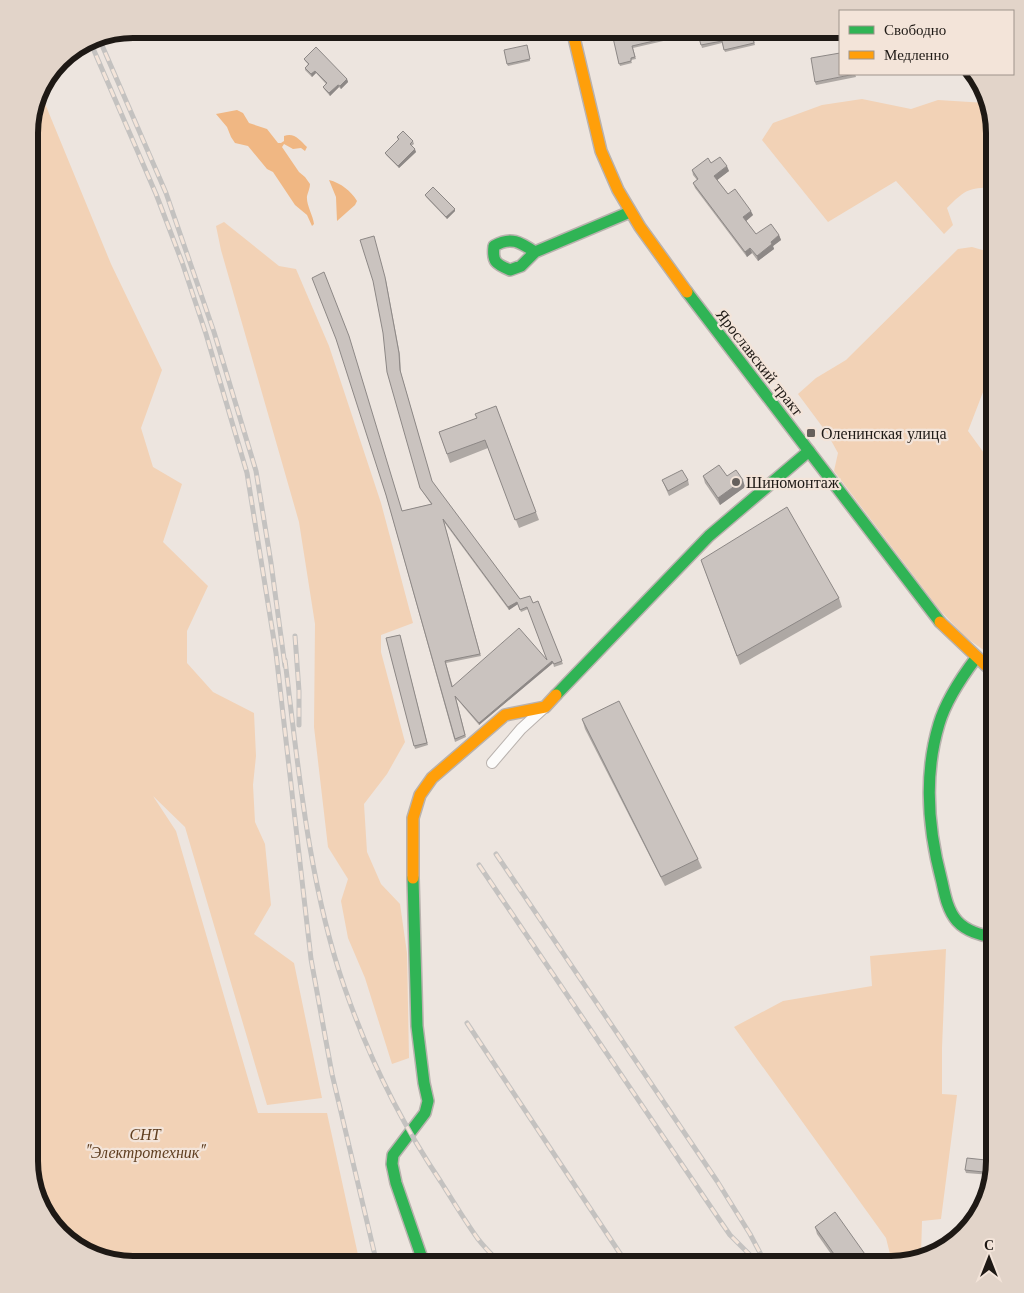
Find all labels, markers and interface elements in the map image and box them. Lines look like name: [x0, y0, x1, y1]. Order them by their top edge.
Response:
legend: [839, 10, 1014, 75]
text: Свободно: [884, 20, 946, 39]
text: Медленно: [884, 45, 949, 64]
street label: Ярославский тракт: [712, 305, 808, 419]
place label: Оленинская улица: [821, 423, 947, 443]
marker: Оленинская улица: [805, 427, 817, 439]
place label: Шиномонтаж: [746, 472, 840, 492]
marker: Шиномонтаж: [730, 476, 742, 488]
park label: СНТ "Электротехник": [85, 1124, 206, 1162]
north arrow: [964, 1233, 1014, 1283]
text: С: [984, 1236, 994, 1254]

